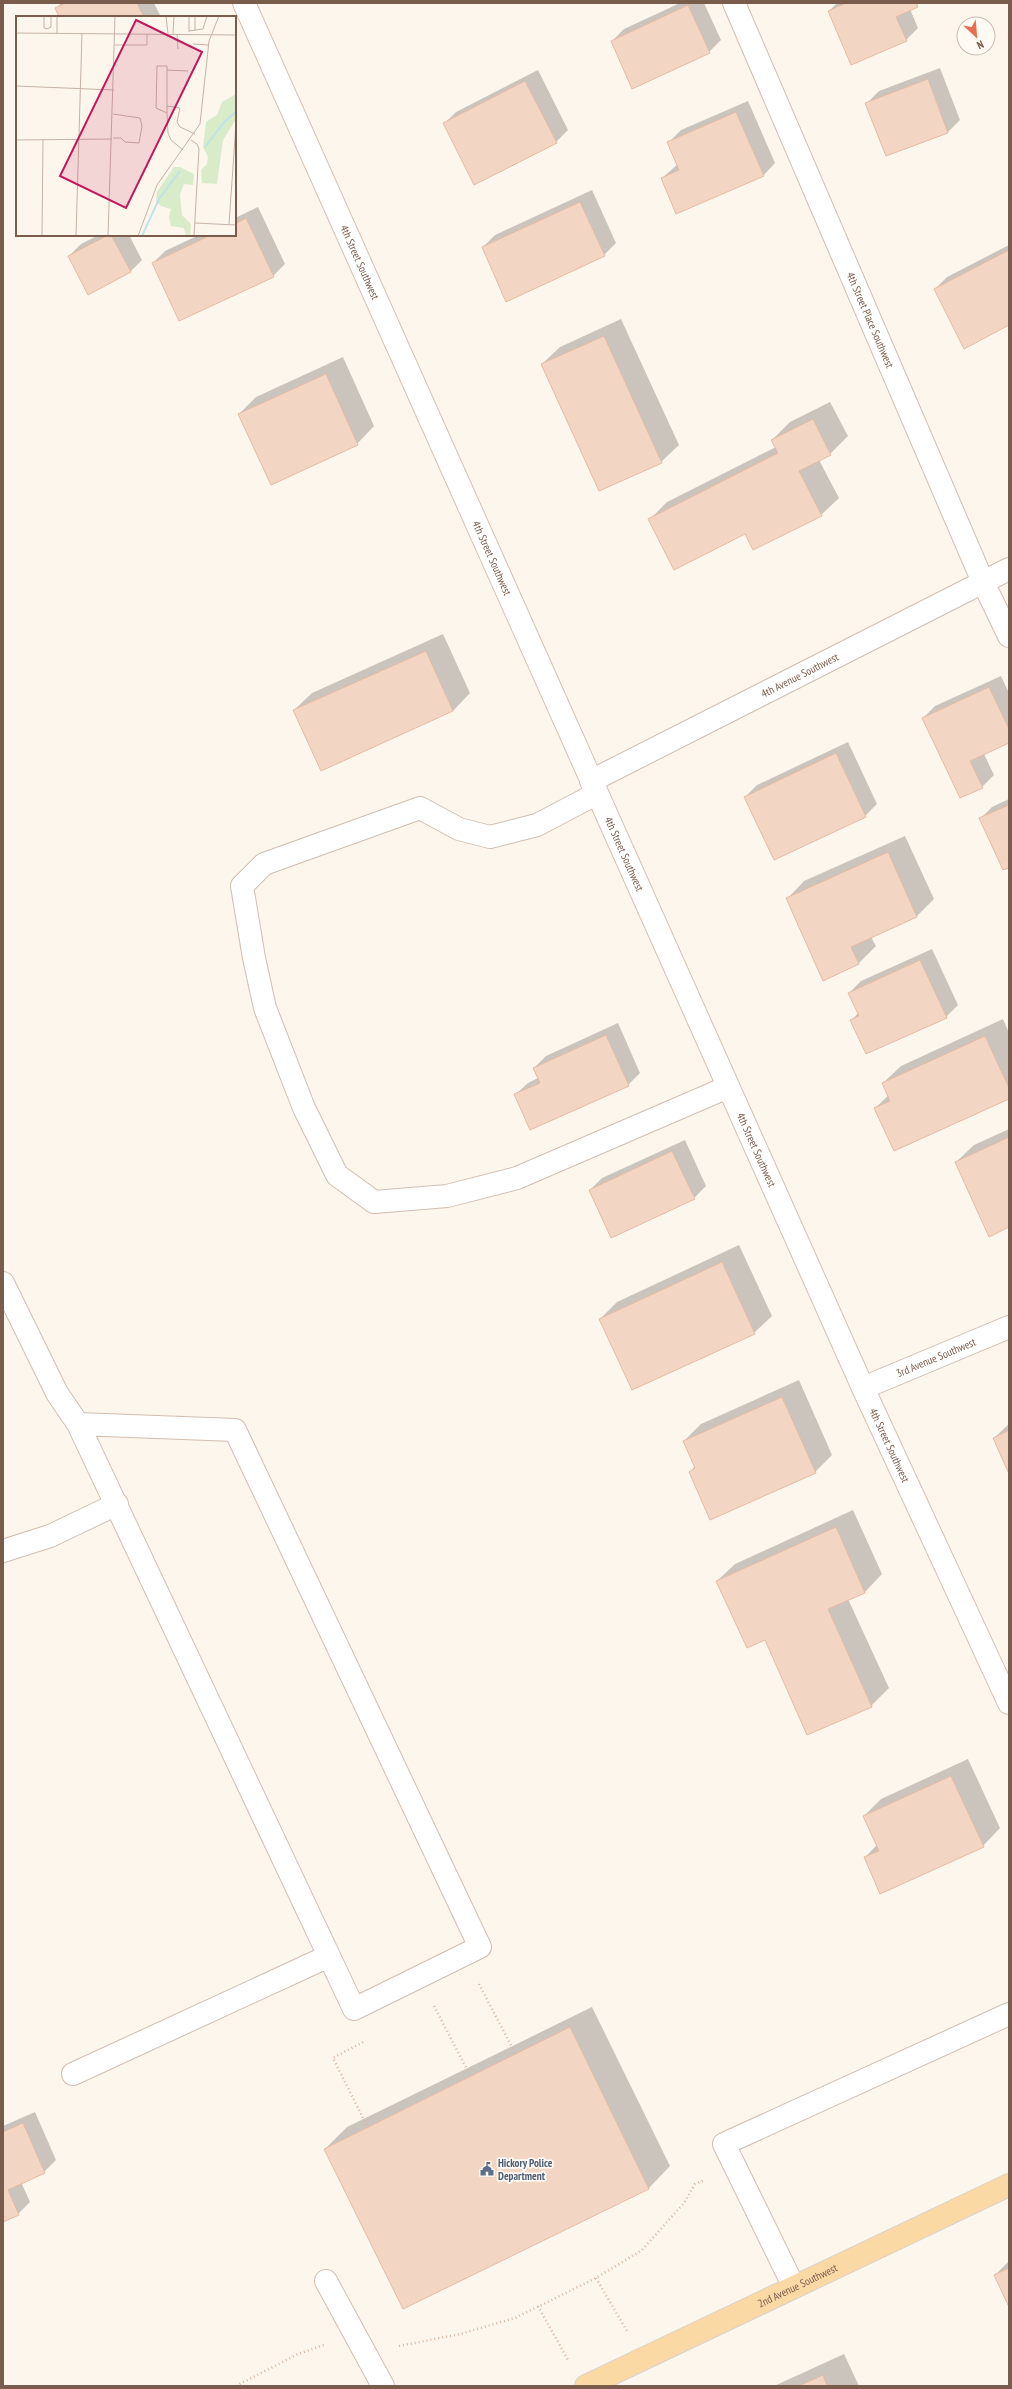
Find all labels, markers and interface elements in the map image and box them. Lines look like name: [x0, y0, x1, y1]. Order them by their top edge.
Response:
inset map: [16, 16, 236, 236]
north arrow: [956, 16, 996, 56]
text: N: [975, 37, 986, 53]
street label: 4th Street Southwest: [337, 223, 383, 302]
street label: 4th Street Place Southwest: [844, 270, 897, 370]
street label: 4th Street Southwest: [469, 519, 515, 598]
street label: 4th Avenue Southwest: [759, 650, 841, 701]
street label: 4th Street Southwest: [602, 814, 647, 893]
street label: 4th Street Southwest: [734, 1110, 779, 1189]
street label: 3rd Avenue Southwest: [894, 1335, 978, 1380]
street label: 4th Street Southwest: [866, 1406, 913, 1484]
place label: Hickory Police Department: [498, 2156, 553, 2183]
public building icon: Hickory Police Department: [479, 2161, 495, 2177]
street label: 2nd Avenue Southwest: [755, 2261, 839, 2310]

